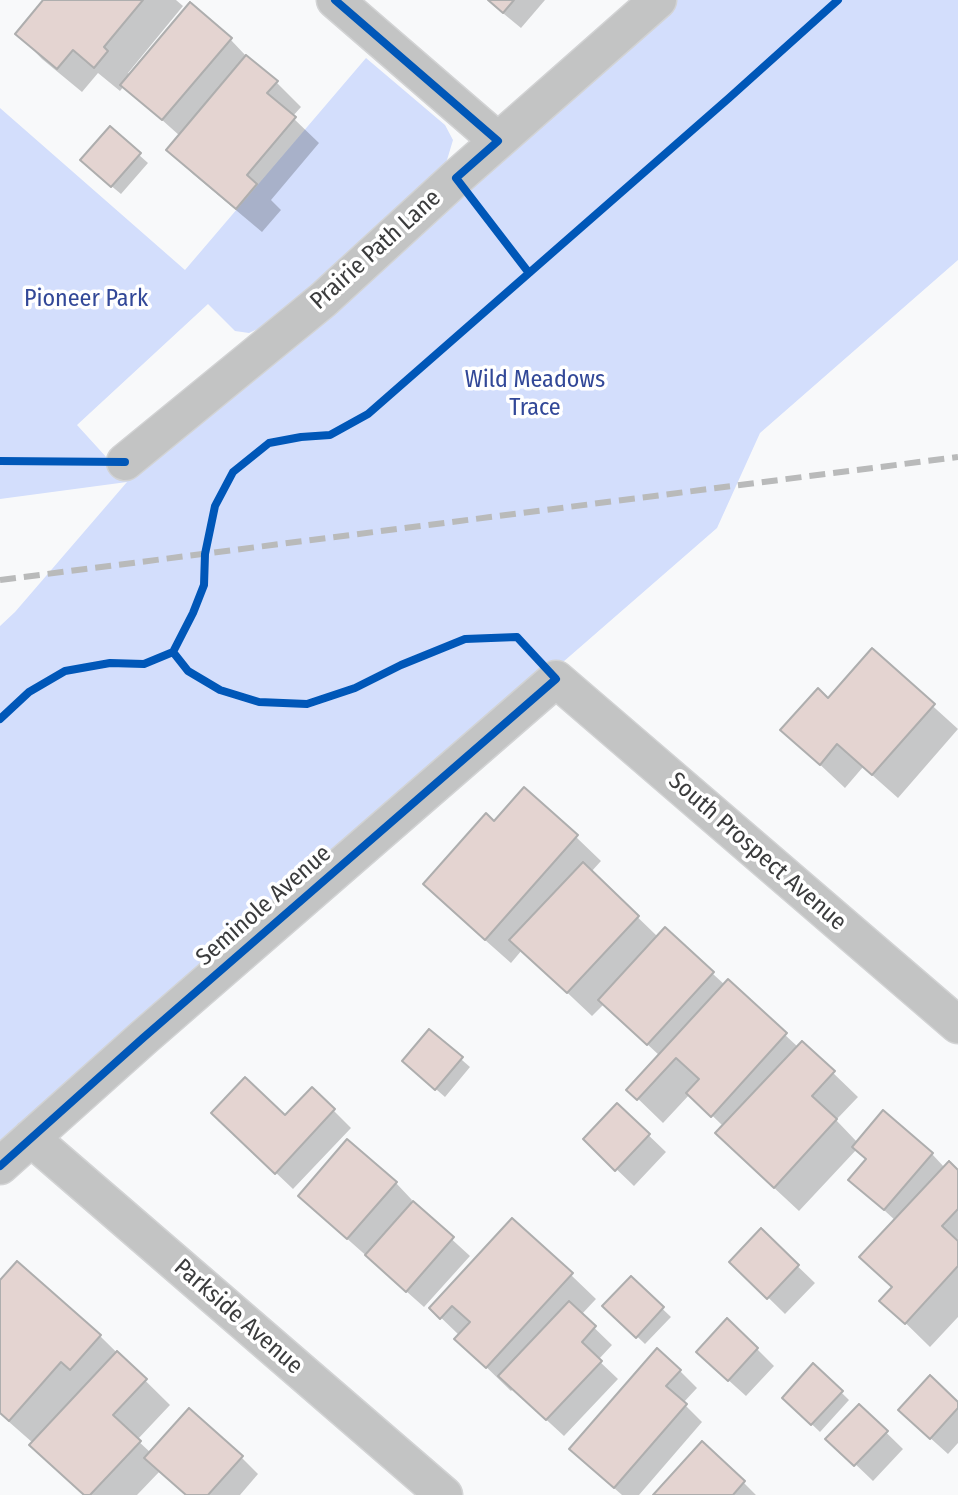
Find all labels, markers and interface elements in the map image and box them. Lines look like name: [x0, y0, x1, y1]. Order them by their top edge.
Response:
street label: Prairie Path Lane: [305, 184, 447, 316]
park label: Pioneer Park: [24, 285, 148, 313]
park label: Wild Meadows Trace: [465, 366, 605, 422]
street label: South Prospect Avenue: [662, 767, 852, 937]
street label: Seminole Avenue: [191, 840, 337, 972]
street label: Parkside Avenue: [168, 1253, 308, 1381]

